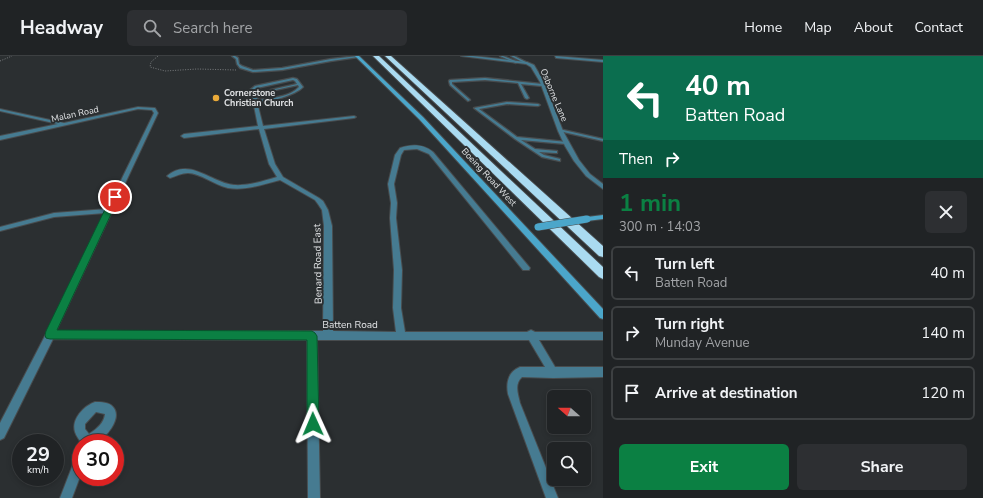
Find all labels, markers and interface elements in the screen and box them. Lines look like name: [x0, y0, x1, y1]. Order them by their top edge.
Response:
search box: [127, 10, 407, 46]
text: Headway: [20, 15, 103, 41]
icon: search: [141, 17, 163, 39]
text: Search here: [173, 18, 253, 38]
text: Home: [744, 18, 782, 37]
text: Map: [804, 18, 832, 37]
text: About: [854, 18, 893, 37]
text: Contact: [915, 18, 963, 37]
street label: Osborne Lane: [537, 67, 571, 124]
text: 40 m: [685, 67, 751, 105]
icon: left: [619, 72, 671, 124]
place label: Cornerstone Christian Church: [224, 87, 293, 109]
marker: Cornerstone Christian Church: [211, 93, 221, 103]
street label: Malan Road: [50, 103, 100, 125]
text: Batten Road: [685, 103, 785, 127]
street label: Boeing Road West: [459, 145, 520, 209]
icon: right: [661, 148, 683, 170]
text: Then: [619, 149, 653, 169]
pin: [98, 180, 132, 214]
icon: arrive: [104, 186, 126, 208]
text: 1 min: [619, 187, 681, 219]
button: close: [925, 191, 967, 233]
text: 300 m · 14:03: [619, 218, 701, 236]
street label: Benard Road East: [310, 223, 326, 304]
text: Turn left: [655, 254, 714, 274]
icon: left: [621, 262, 643, 284]
text: 40 m: [930, 263, 965, 283]
text: Batten Road: [655, 274, 727, 292]
text: Turn right: [655, 314, 724, 334]
street label: Batten Road: [322, 318, 378, 332]
icon: right: [621, 322, 643, 344]
text: 140 m: [921, 323, 965, 343]
text: Munday Avenue: [655, 334, 749, 352]
icon: arrive: [621, 382, 643, 404]
text: Arrive at destination: [655, 383, 798, 403]
text: 120 m: [921, 383, 965, 403]
north arrow: [547, 390, 591, 434]
map controls: [547, 390, 591, 486]
position arrow: [292, 403, 334, 445]
speed limit sign: 30: [72, 434, 124, 486]
text: 29: [26, 441, 50, 468]
button: search: [547, 442, 591, 486]
button: Exit: [619, 444, 789, 490]
button: Share: [797, 444, 967, 490]
text: km/h: [27, 463, 49, 477]

